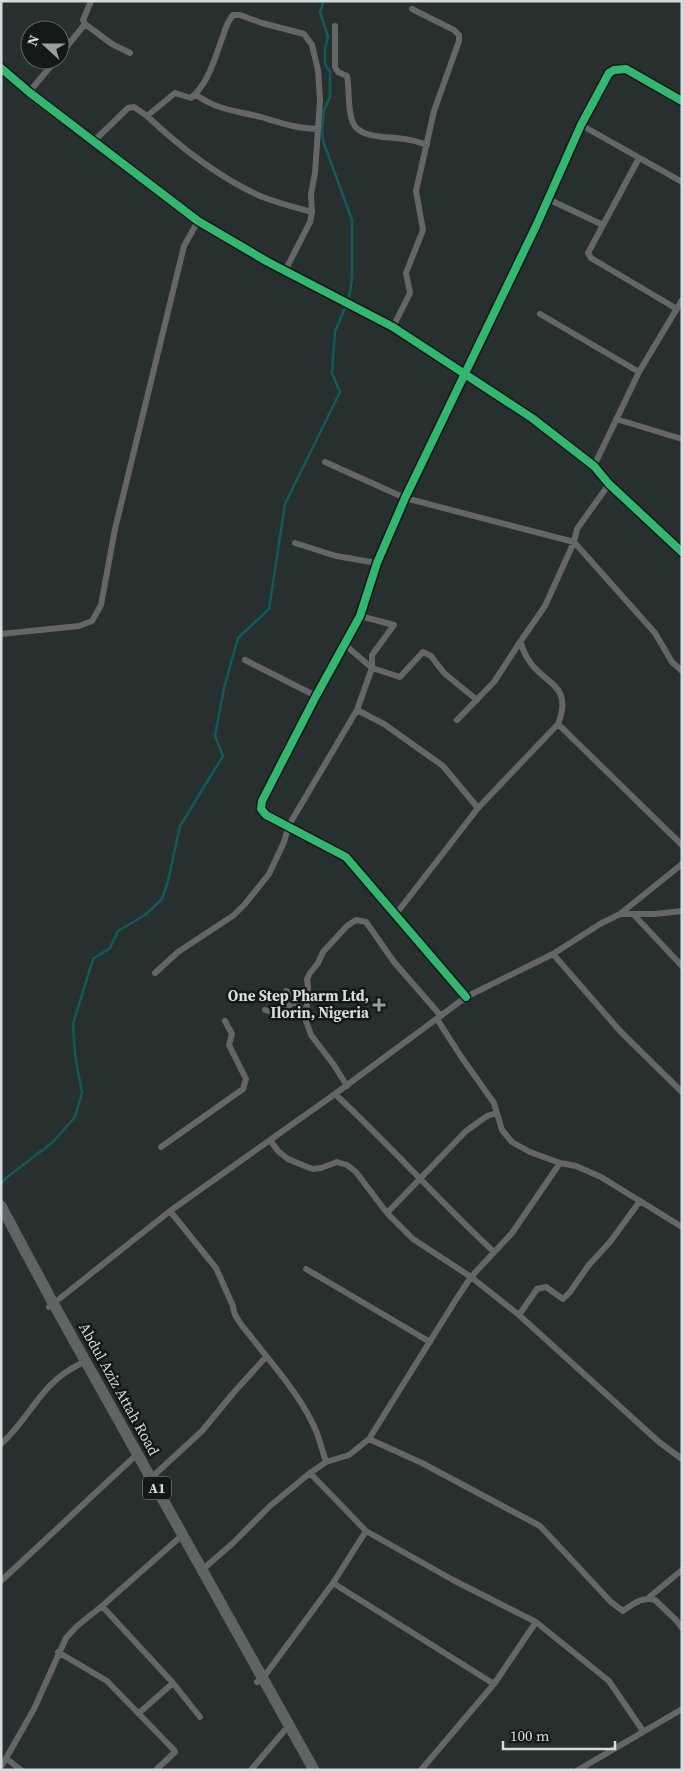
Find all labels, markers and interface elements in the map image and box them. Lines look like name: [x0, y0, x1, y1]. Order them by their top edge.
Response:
north arrow: [20, 20, 70, 70]
text: N: [22, 32, 44, 49]
place label: One Step Pharm Ltd, Ilorin, Nigeria: [228, 985, 370, 1023]
marker: One Step Pharm Ltd, Ilorin, Nigeria: [373, 999, 385, 1011]
street label: Abdul Aziz Attah Road: [74, 1319, 165, 1459]
road number: A1: [143, 1476, 171, 1500]
scale bar: [503, 1718, 616, 1750]
text: 100 m: [510, 1725, 550, 1746]

